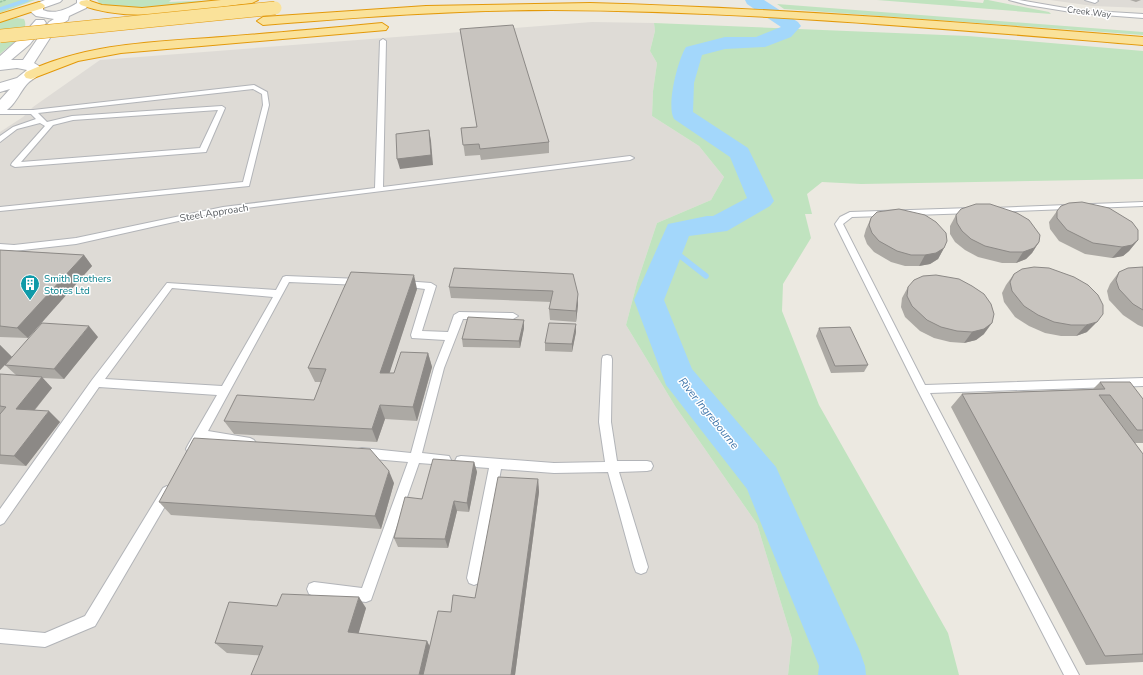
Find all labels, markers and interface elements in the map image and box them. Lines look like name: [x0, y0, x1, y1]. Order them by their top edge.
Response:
street label: Creek Way: [1066, 3, 1112, 21]
street label: Steel Approach: [179, 201, 250, 225]
place label: Smith Brothers Stores Ltd: [44, 272, 112, 298]
building icon: Smith Brothers Stores Ltd: [19, 273, 41, 301]
water label: River Ingrebourne: [675, 374, 742, 452]

